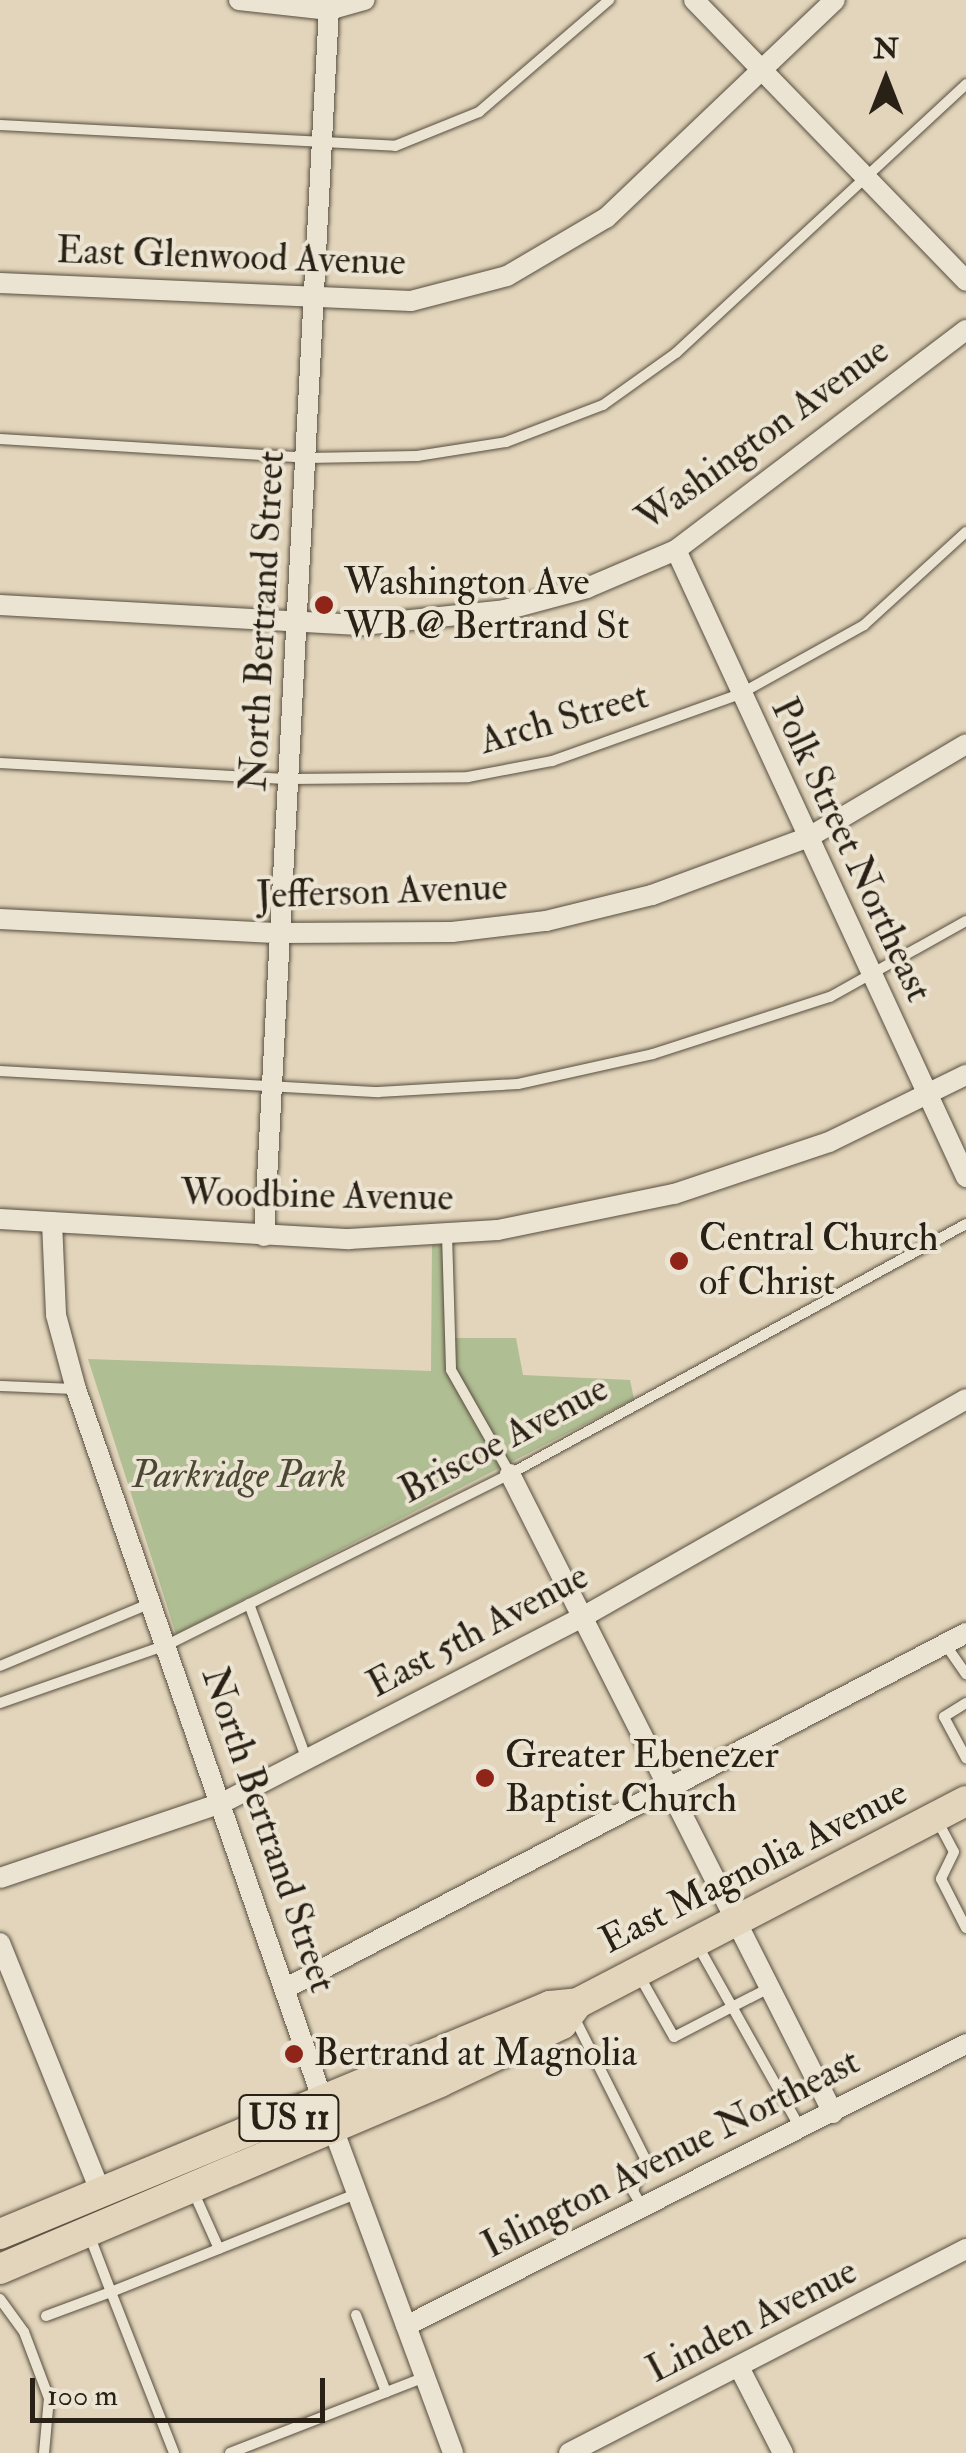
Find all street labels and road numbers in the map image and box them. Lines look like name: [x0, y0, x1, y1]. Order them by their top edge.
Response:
street label: East Glenwood Avenue: [56, 228, 406, 286]
street label: Washington Avenue: [628, 328, 898, 542]
street label: North Bertrand Street: [231, 450, 295, 792]
street label: Arch Street: [475, 673, 653, 765]
street label: Polk Street Northeast: [761, 691, 941, 1009]
street label: Jefferson Avenue: [256, 865, 508, 919]
street label: Woodbine Avenue: [180, 1171, 454, 1221]
street label: Briscoe Avenue: [392, 1366, 616, 1514]
street label: East 5th Avenue: [360, 1554, 596, 1708]
street label: North Bertrand Street: [191, 1662, 345, 1998]
street label: East Magnolia Avenue: [593, 1770, 915, 1964]
street label: Islington Avenue Northeast: [475, 2039, 867, 2269]
road number: US 11: [236, 2088, 342, 2148]
street label: Linden Avenue: [639, 2249, 865, 2393]

